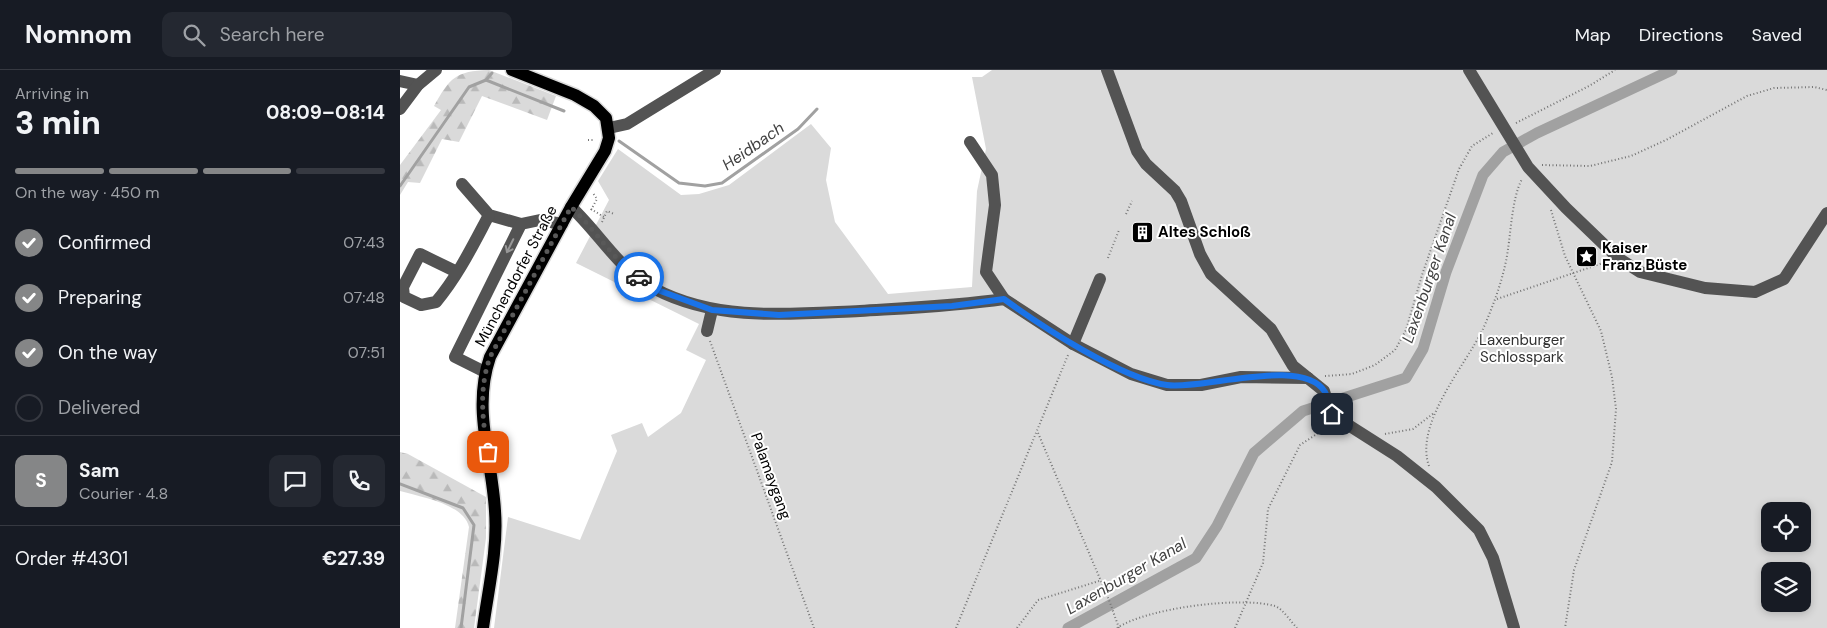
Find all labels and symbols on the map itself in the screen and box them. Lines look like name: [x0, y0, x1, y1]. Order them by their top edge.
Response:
water label: Heidbach: [718, 117, 788, 175]
street label: Münchendorfer Straße: [470, 202, 562, 350]
water label: Laxenburger Kanal: [1397, 210, 1461, 346]
building icon: Altes Schloß: [1130, 220, 1154, 244]
place label: Altes Schloß: [1158, 222, 1251, 242]
one-way arrow: [505, 238, 514, 253]
place label: Kaiser Franz Büste: [1602, 238, 1687, 275]
place icon: Kaiser Franz Büste: [1574, 245, 1598, 269]
courier: [614, 252, 664, 302]
park label: Laxenburger Schlosspark: [1479, 330, 1565, 367]
pin: [1311, 393, 1353, 435]
street label: Palamaygang: [746, 430, 796, 522]
pin: [467, 431, 509, 473]
water label: Laxenburger Kanal: [1062, 533, 1190, 619]

